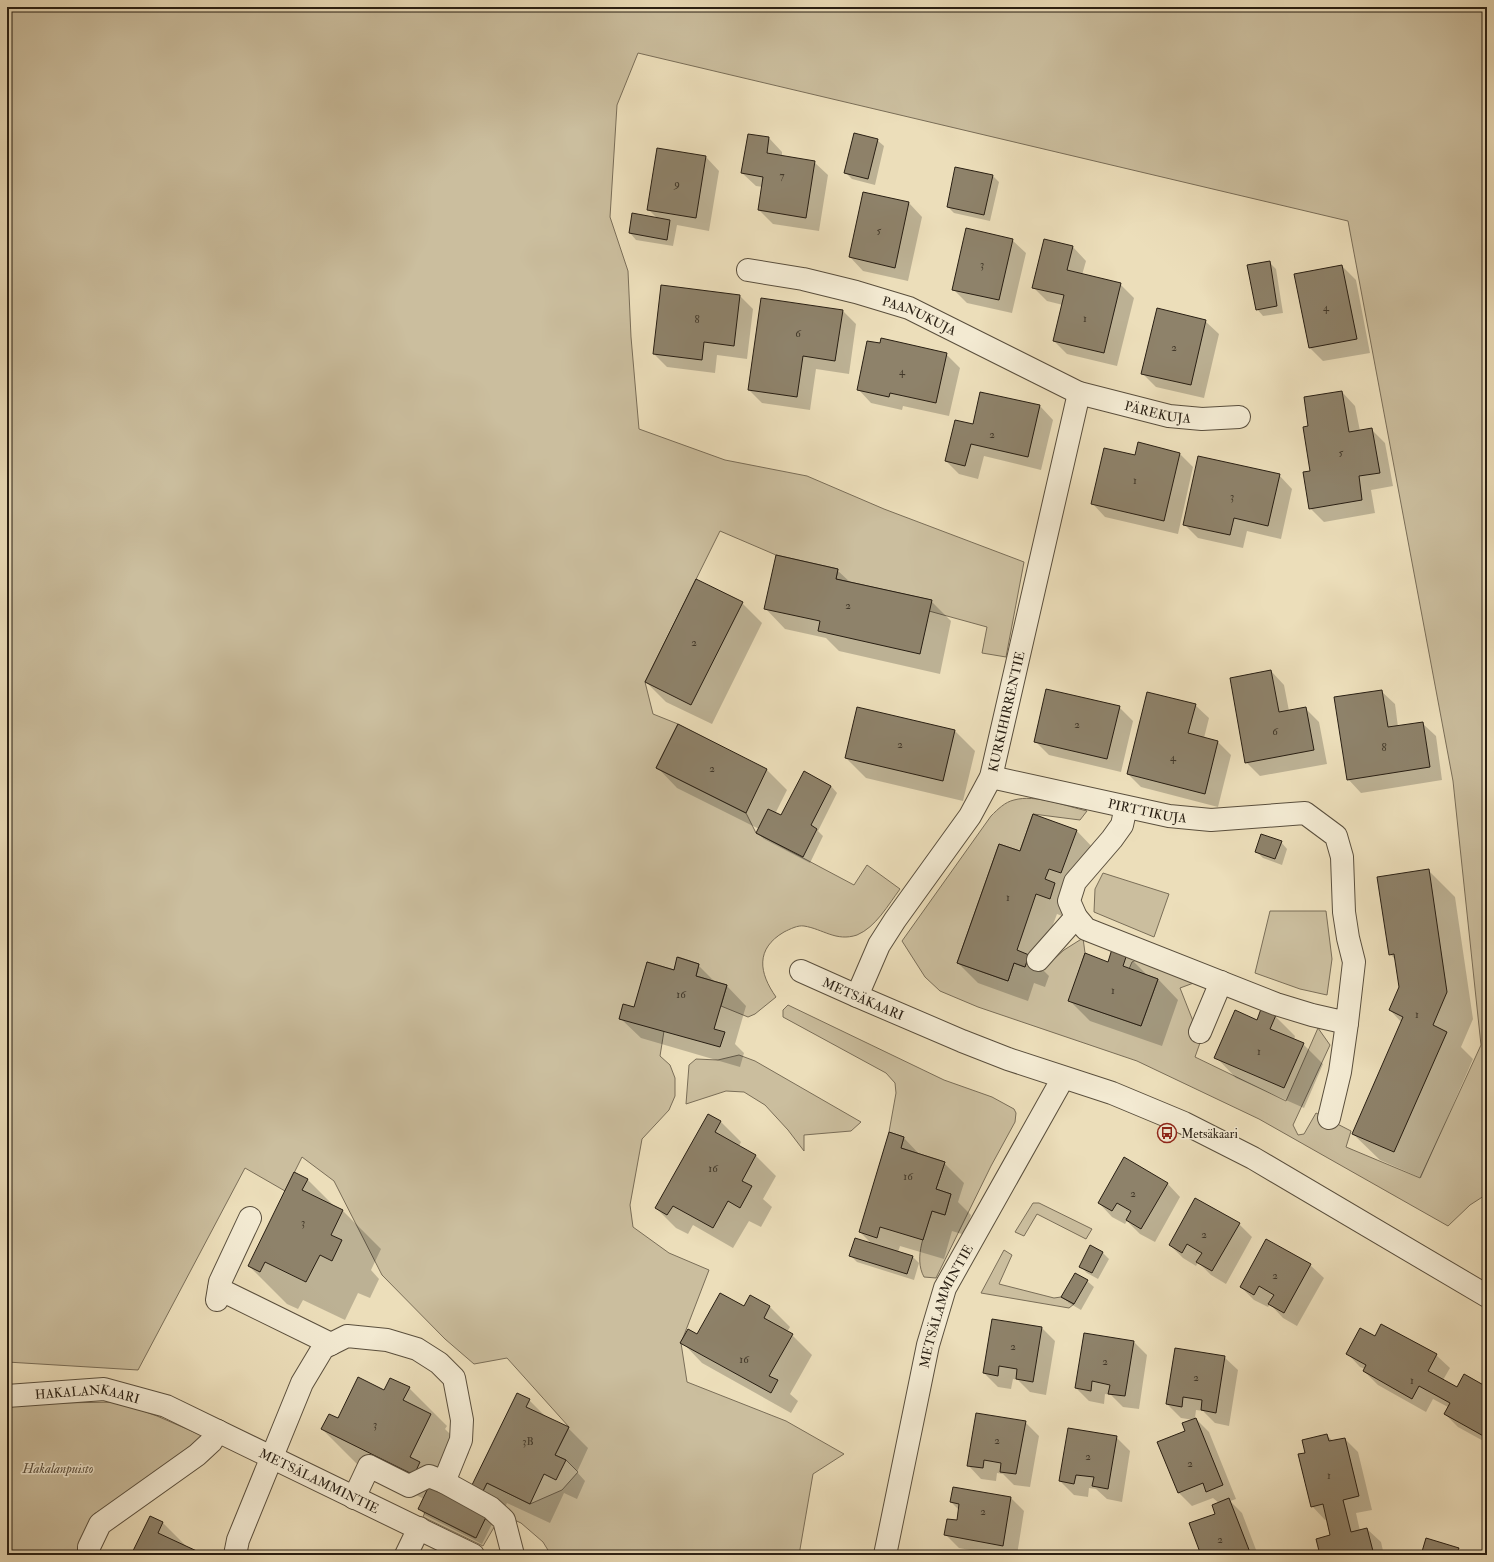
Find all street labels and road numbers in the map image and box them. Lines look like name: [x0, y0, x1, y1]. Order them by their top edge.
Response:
street label: PAANUKUJA: [880, 293, 959, 340]
street label: PÄREKUJA: [1123, 398, 1192, 427]
street label: KURKIHIRRENTIE: [985, 650, 1029, 774]
street label: PIRTTIKUJA: [1106, 796, 1188, 827]
street label: METSÄKAARI: [820, 975, 906, 1024]
street label: METSÄLAMMINTIE: [917, 1242, 977, 1369]
street label: HAKALANKAARI: [34, 1381, 141, 1407]
street label: METSÄLAMMINTIE: [256, 1445, 382, 1517]

